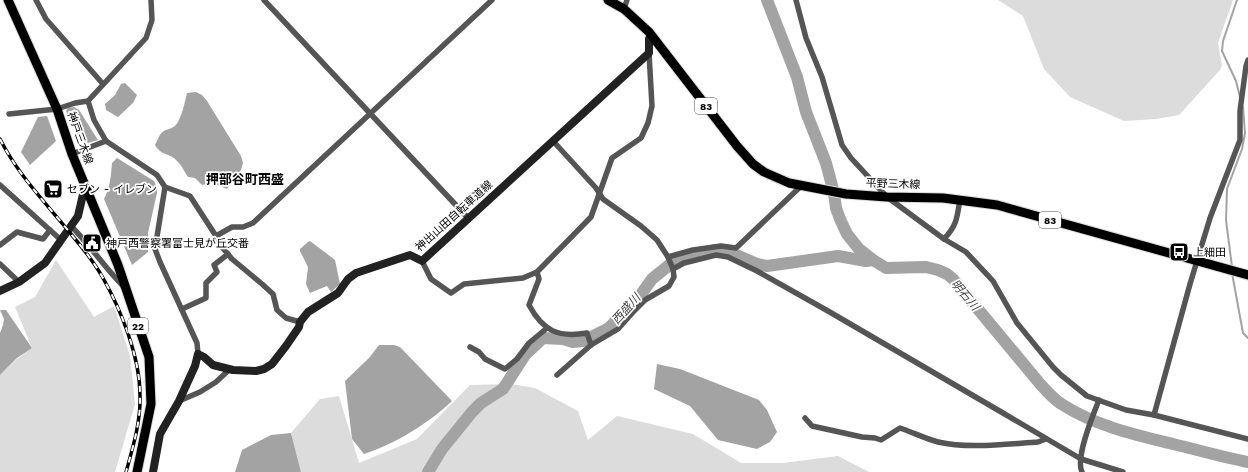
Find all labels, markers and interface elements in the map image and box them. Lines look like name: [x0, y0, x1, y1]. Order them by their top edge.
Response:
road number: 83: [695, 98, 717, 114]
street label: 神戸三木線: [64, 110, 96, 166]
district label: 押部谷町西盛: [206, 172, 284, 187]
street label: 平野三木線: [865, 177, 921, 191]
supermarket icon: セブン - イレブン: [42, 178, 64, 200]
street label: 神出山田自転車道線: [413, 178, 495, 254]
place label: セブン - イレブン: [67, 183, 157, 196]
road number: 83: [1039, 212, 1061, 228]
public building icon: 神戸西警察署富士見が丘交番: [81, 232, 103, 254]
place label: 神戸西警察署富士見が丘交番: [106, 237, 249, 250]
bus stop icon: 上細田: [1168, 241, 1190, 263]
place label: 上細田: [1193, 246, 1226, 259]
water label: 明石川: [948, 277, 983, 315]
water label: 西盛川: [609, 289, 645, 327]
road number: 22: [128, 318, 148, 334]

